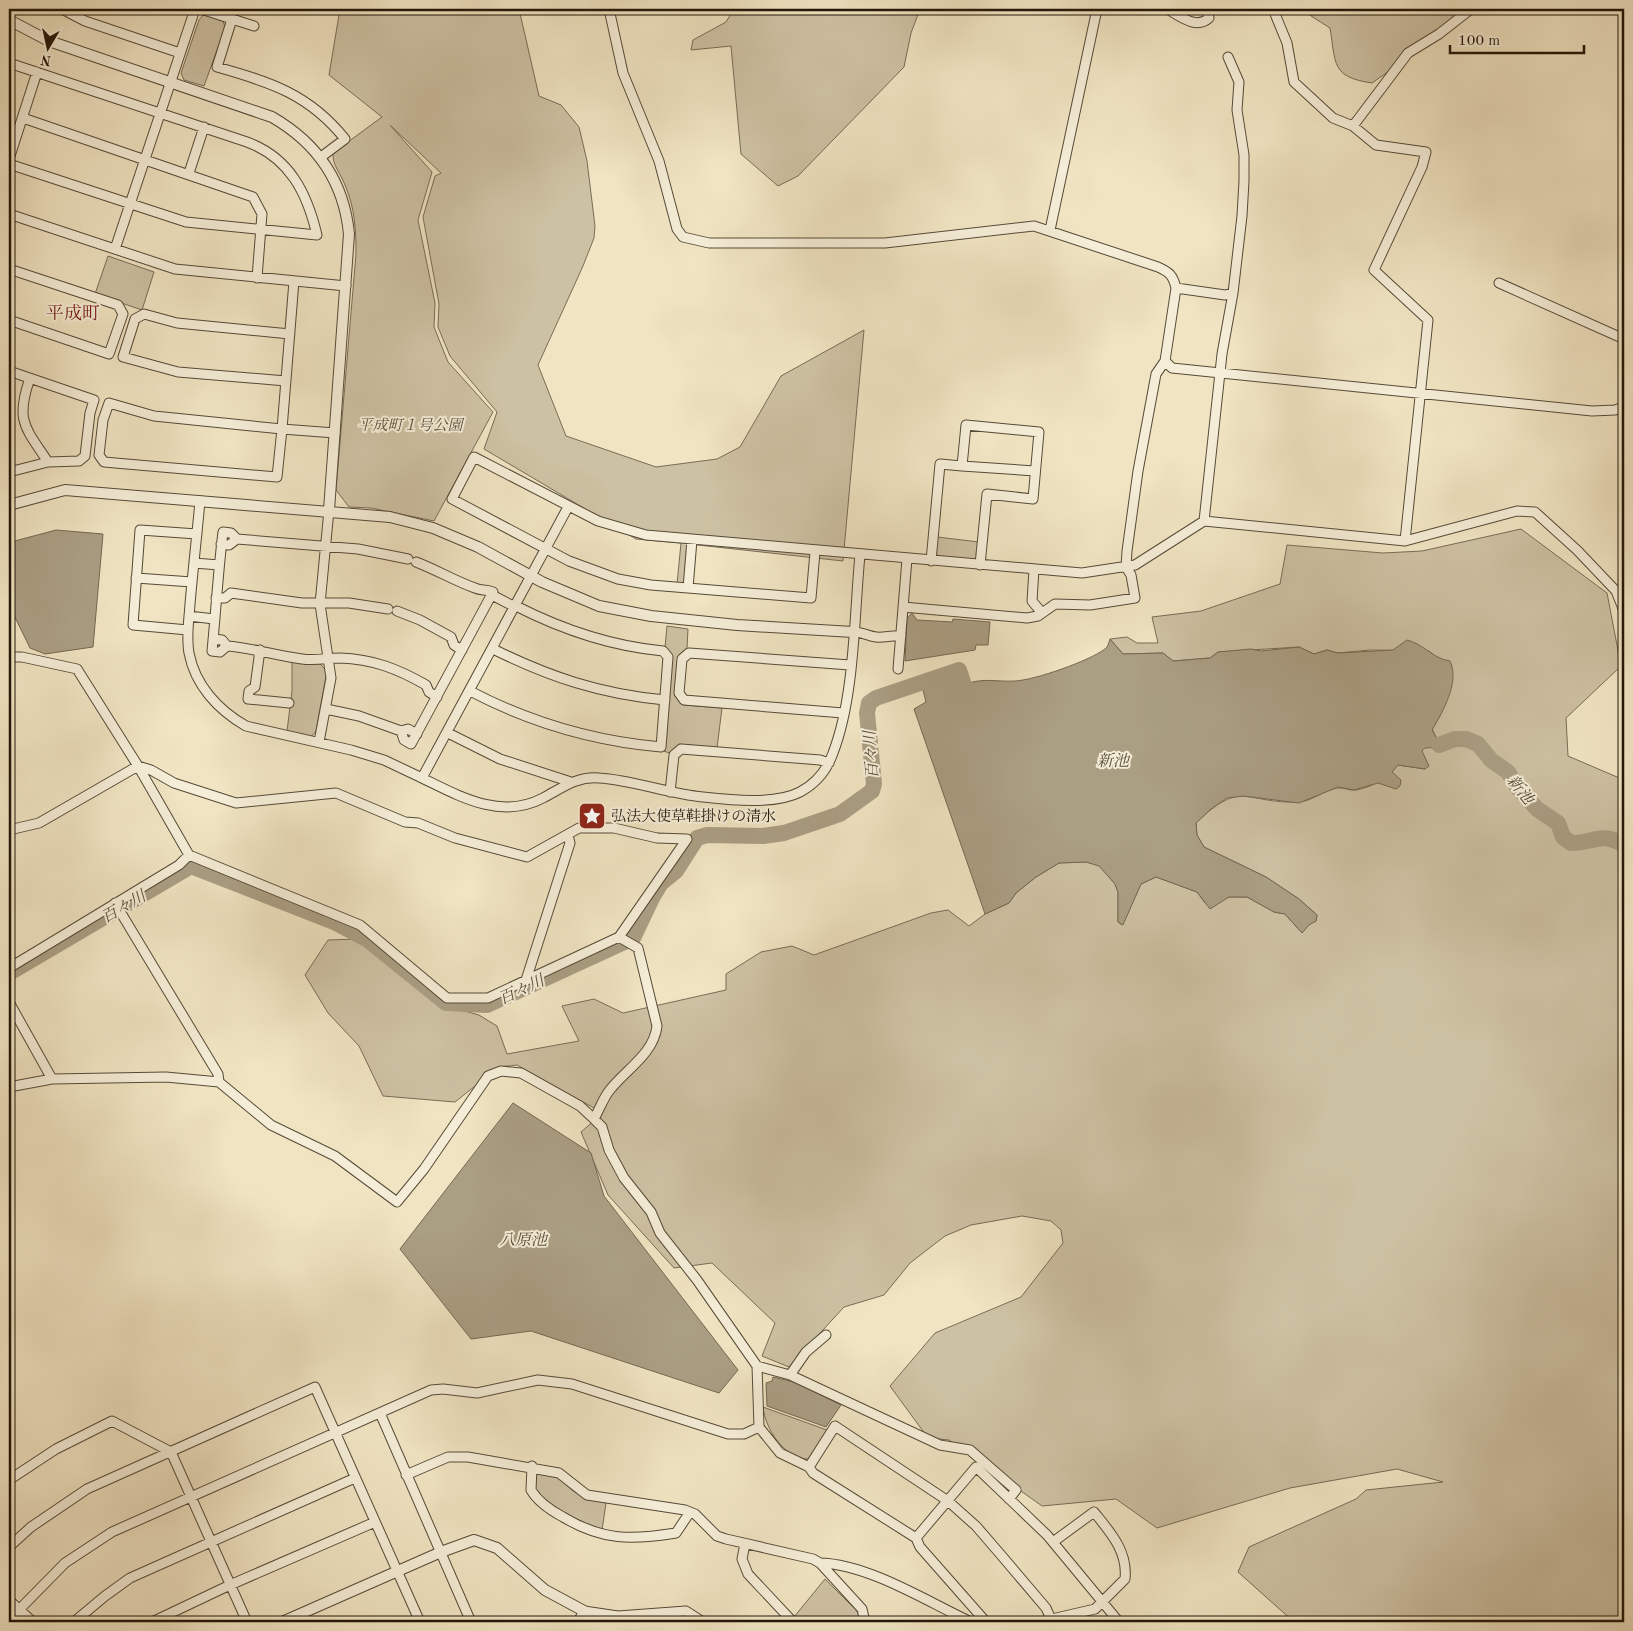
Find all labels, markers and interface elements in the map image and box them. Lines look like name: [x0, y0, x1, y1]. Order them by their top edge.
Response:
north arrow: [22, 22, 72, 72]
scale bar: [1450, 22, 1584, 54]
text: 100 m: [1458, 34, 1500, 49]
text: N: [39, 52, 53, 68]
district label: 平成町: [46, 303, 100, 323]
park label: 平成町１号公園: [357, 417, 465, 434]
water label: 百々川: [860, 728, 882, 780]
water label: 新池: [1097, 752, 1131, 770]
water label: 新池: [1503, 772, 1539, 809]
place icon: 弘法大使草鞋掛けの清水: [577, 801, 607, 831]
place label: 弘法大使草鞋掛けの清水: [611, 808, 776, 825]
water label: 百々川: [98, 886, 151, 927]
water label: 百々川: [496, 971, 549, 1008]
water label: 八原池: [499, 1231, 549, 1249]

